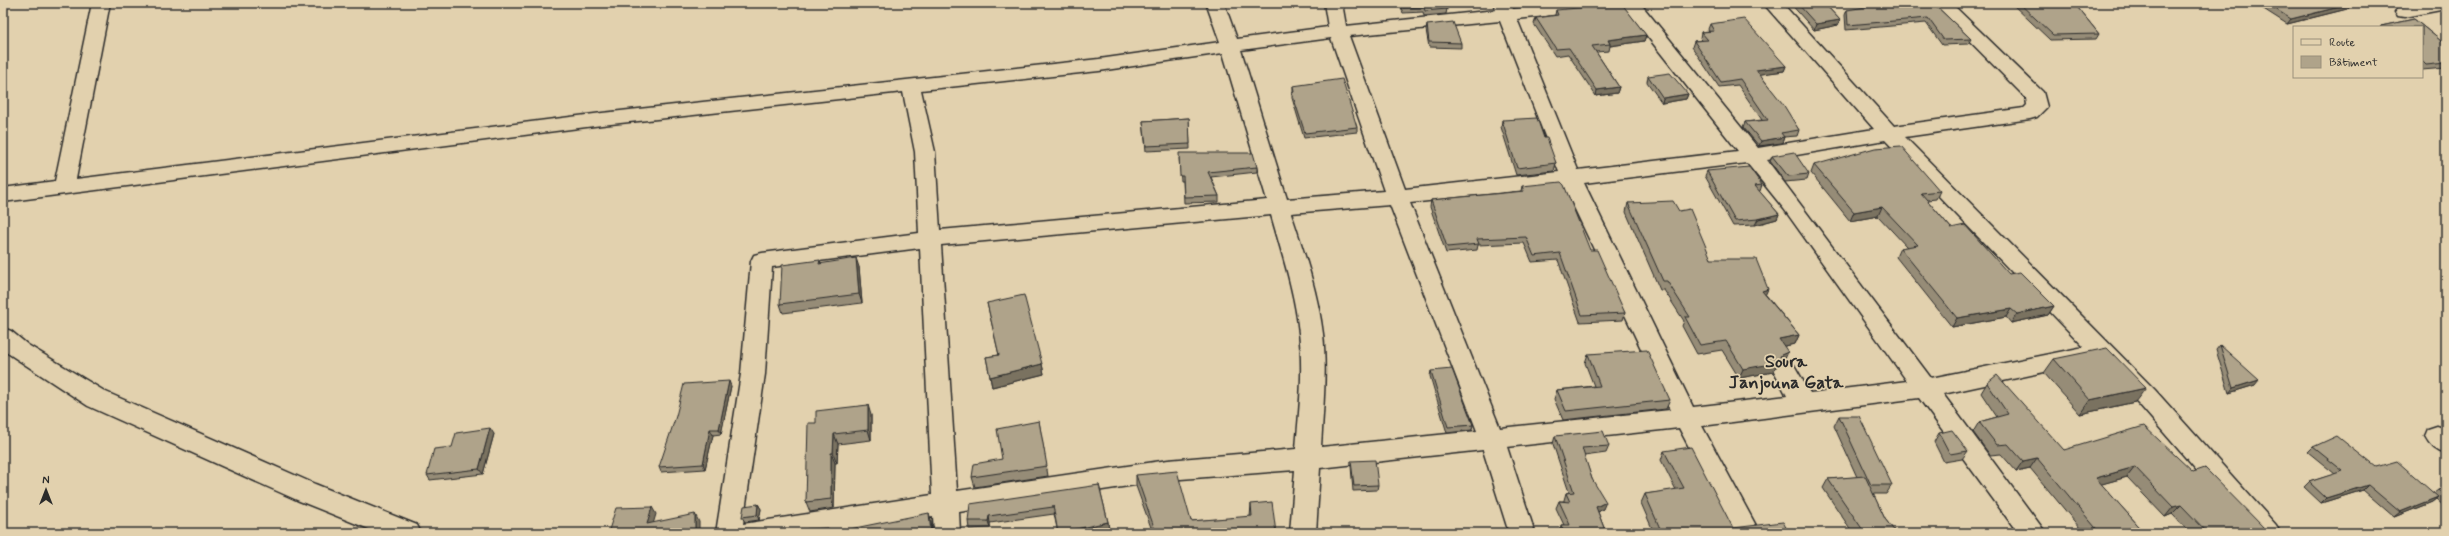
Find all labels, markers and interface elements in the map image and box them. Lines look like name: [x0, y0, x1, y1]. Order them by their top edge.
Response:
legend: [2293, 26, 2423, 78]
text: Route: [2329, 35, 2355, 51]
text: Bâtiment: [2329, 55, 2378, 71]
district label: Soura Janjouna Gata: [1729, 350, 1845, 395]
north arrow: [26, 470, 66, 510]
text: N: [42, 474, 50, 488]

